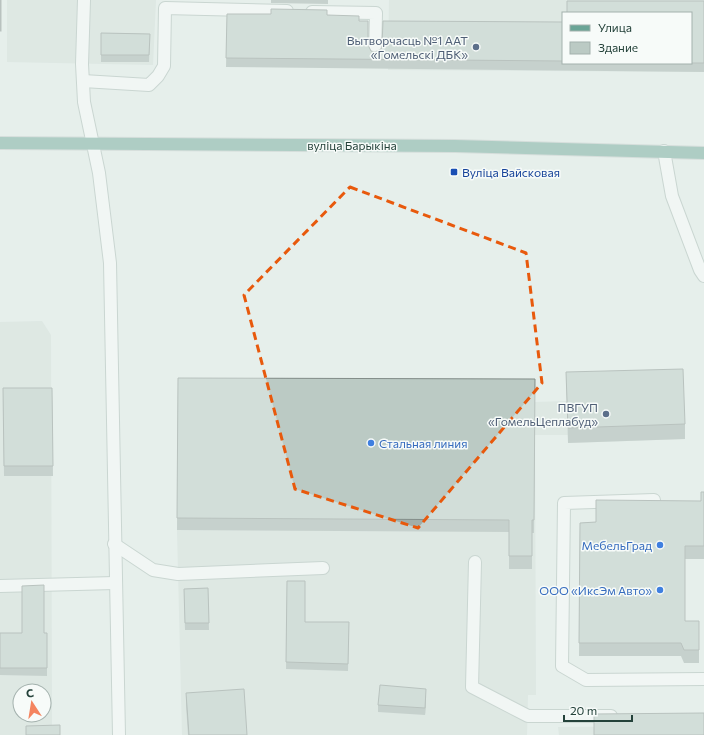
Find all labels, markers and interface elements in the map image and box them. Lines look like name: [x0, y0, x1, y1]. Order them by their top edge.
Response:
legend: [562, 12, 692, 64]
text: Улица: [598, 20, 632, 34]
place label: Вытворчасць №1 ААТ «Гомельскі ДБК»: [347, 33, 468, 61]
text: Здание: [598, 40, 638, 54]
marker: Вытворчасць №1 ААТ «Гомельскі ДБК»: [471, 42, 481, 52]
street label: вуліца Барыкіна: [307, 138, 397, 152]
place label: Вуліца Вайсковая: [462, 165, 560, 179]
marker: Вуліца Вайсковая: [449, 167, 459, 177]
place label: ПВГУП «ГомельЦеплабуд»: [488, 400, 598, 428]
marker: ПВГУП «ГомельЦеплабуд»: [601, 409, 611, 419]
place label: Стальная линия: [379, 436, 468, 450]
marker: Стальная линия: [366, 438, 376, 448]
place label: МебельГрад: [581, 538, 652, 552]
marker: МебельГрад: [655, 540, 665, 550]
place label: ООО «ИксЭм Авто»: [539, 583, 652, 597]
marker: ООО «ИксЭм Авто»: [655, 585, 665, 595]
north arrow: [12, 683, 52, 723]
text: С: [25, 685, 35, 700]
scale bar: [564, 697, 632, 723]
text: 20 m: [570, 703, 597, 717]

